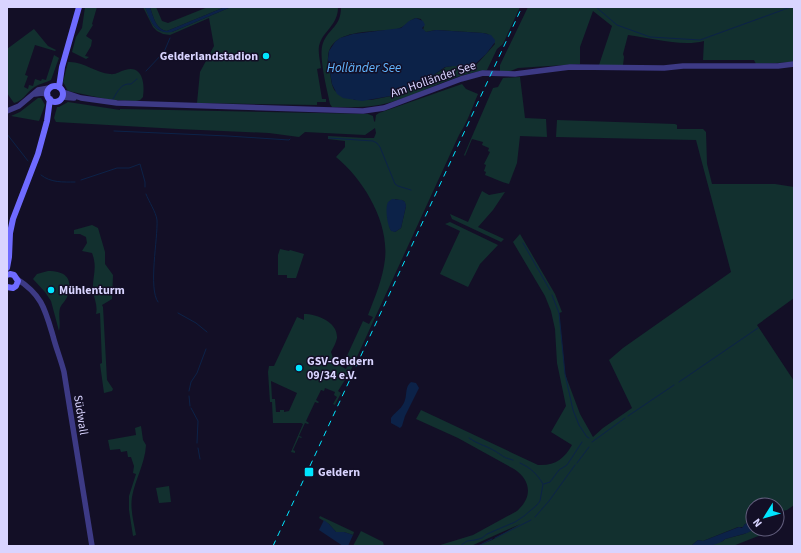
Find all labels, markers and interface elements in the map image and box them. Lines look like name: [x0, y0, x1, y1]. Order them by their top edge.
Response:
place label: Gelderlandstadion: [160, 48, 258, 65]
marker: Gelderlandstadion: [261, 51, 271, 61]
street label: Am Holländer See: [388, 57, 478, 102]
water label: Holländer See: [327, 59, 401, 77]
place label: Mühlenturm: [59, 282, 125, 299]
marker: Mühlenturm: [46, 285, 56, 295]
place label: GSV-Geldern 09/34 e.V.: [307, 353, 374, 384]
marker: GSV-Geldern 09/34 e.V.: [294, 363, 304, 373]
street label: Südwall: [69, 394, 92, 436]
place label: Geldern: [318, 464, 360, 481]
marker: Geldern: [303, 466, 315, 478]
north arrow: [745, 497, 785, 537]
text: N: [749, 515, 766, 530]

